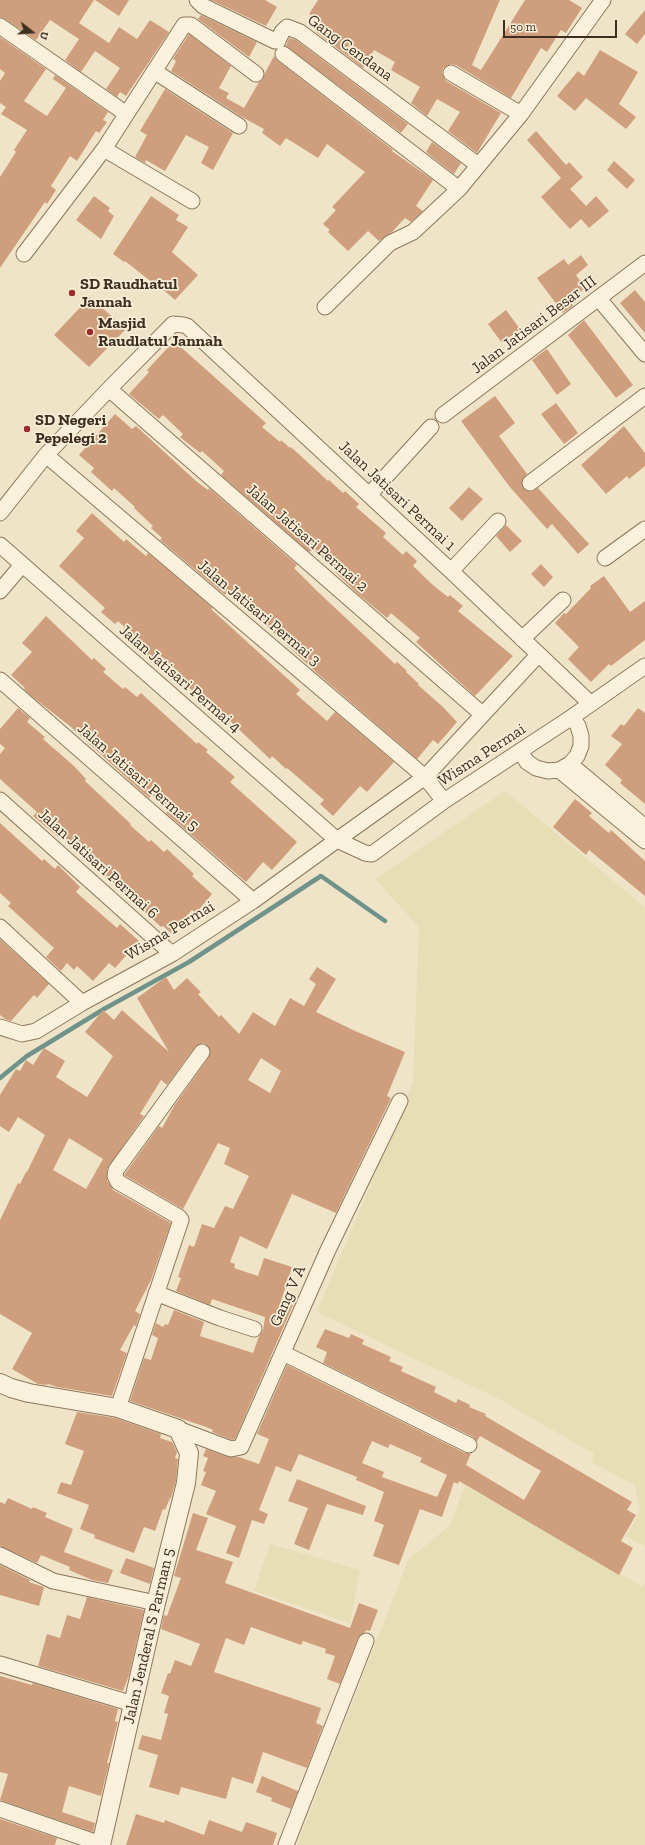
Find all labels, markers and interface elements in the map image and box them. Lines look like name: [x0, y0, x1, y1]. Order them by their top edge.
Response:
street label: Gang Cendana: [304, 11, 396, 85]
north arrow: [12, 12, 52, 52]
scale bar: [505, 12, 619, 38]
text: 50 m: [510, 20, 536, 34]
text: U: [37, 30, 51, 41]
street label: Jalan Jatisari Besar III: [468, 272, 600, 378]
place label: SD Raudhatul Jannah: [80, 274, 178, 312]
marker: SD Raudhatul Jannah: [67, 288, 77, 298]
place label: Masjid Raudlatul Jannah: [98, 313, 222, 351]
marker: Masjid Raudlatul Jannah: [85, 327, 95, 337]
place label: SD Negeri Pepelegi 2: [35, 410, 107, 448]
marker: SD Negeri Pepelegi 2: [22, 424, 32, 434]
street label: Jalan Jatisari Permai 1: [335, 437, 459, 555]
street label: Jalan Jatisari Permai 2: [242, 480, 372, 596]
street label: Jalan Jatisari Permai 3: [194, 556, 324, 670]
street label: Jalan Jatisari Permai 4: [115, 621, 245, 737]
street label: Jalan Jatisari Permai 5: [73, 719, 203, 835]
street label: Wisma Permai: [435, 720, 529, 790]
street label: Jalan Jatisari Permai 6: [34, 805, 162, 923]
street label: Wisma Permai: [122, 897, 218, 965]
street label: Gang V A: [266, 1263, 310, 1329]
street label: Jalan Jenderal S Parman 5: [119, 1546, 179, 1726]

